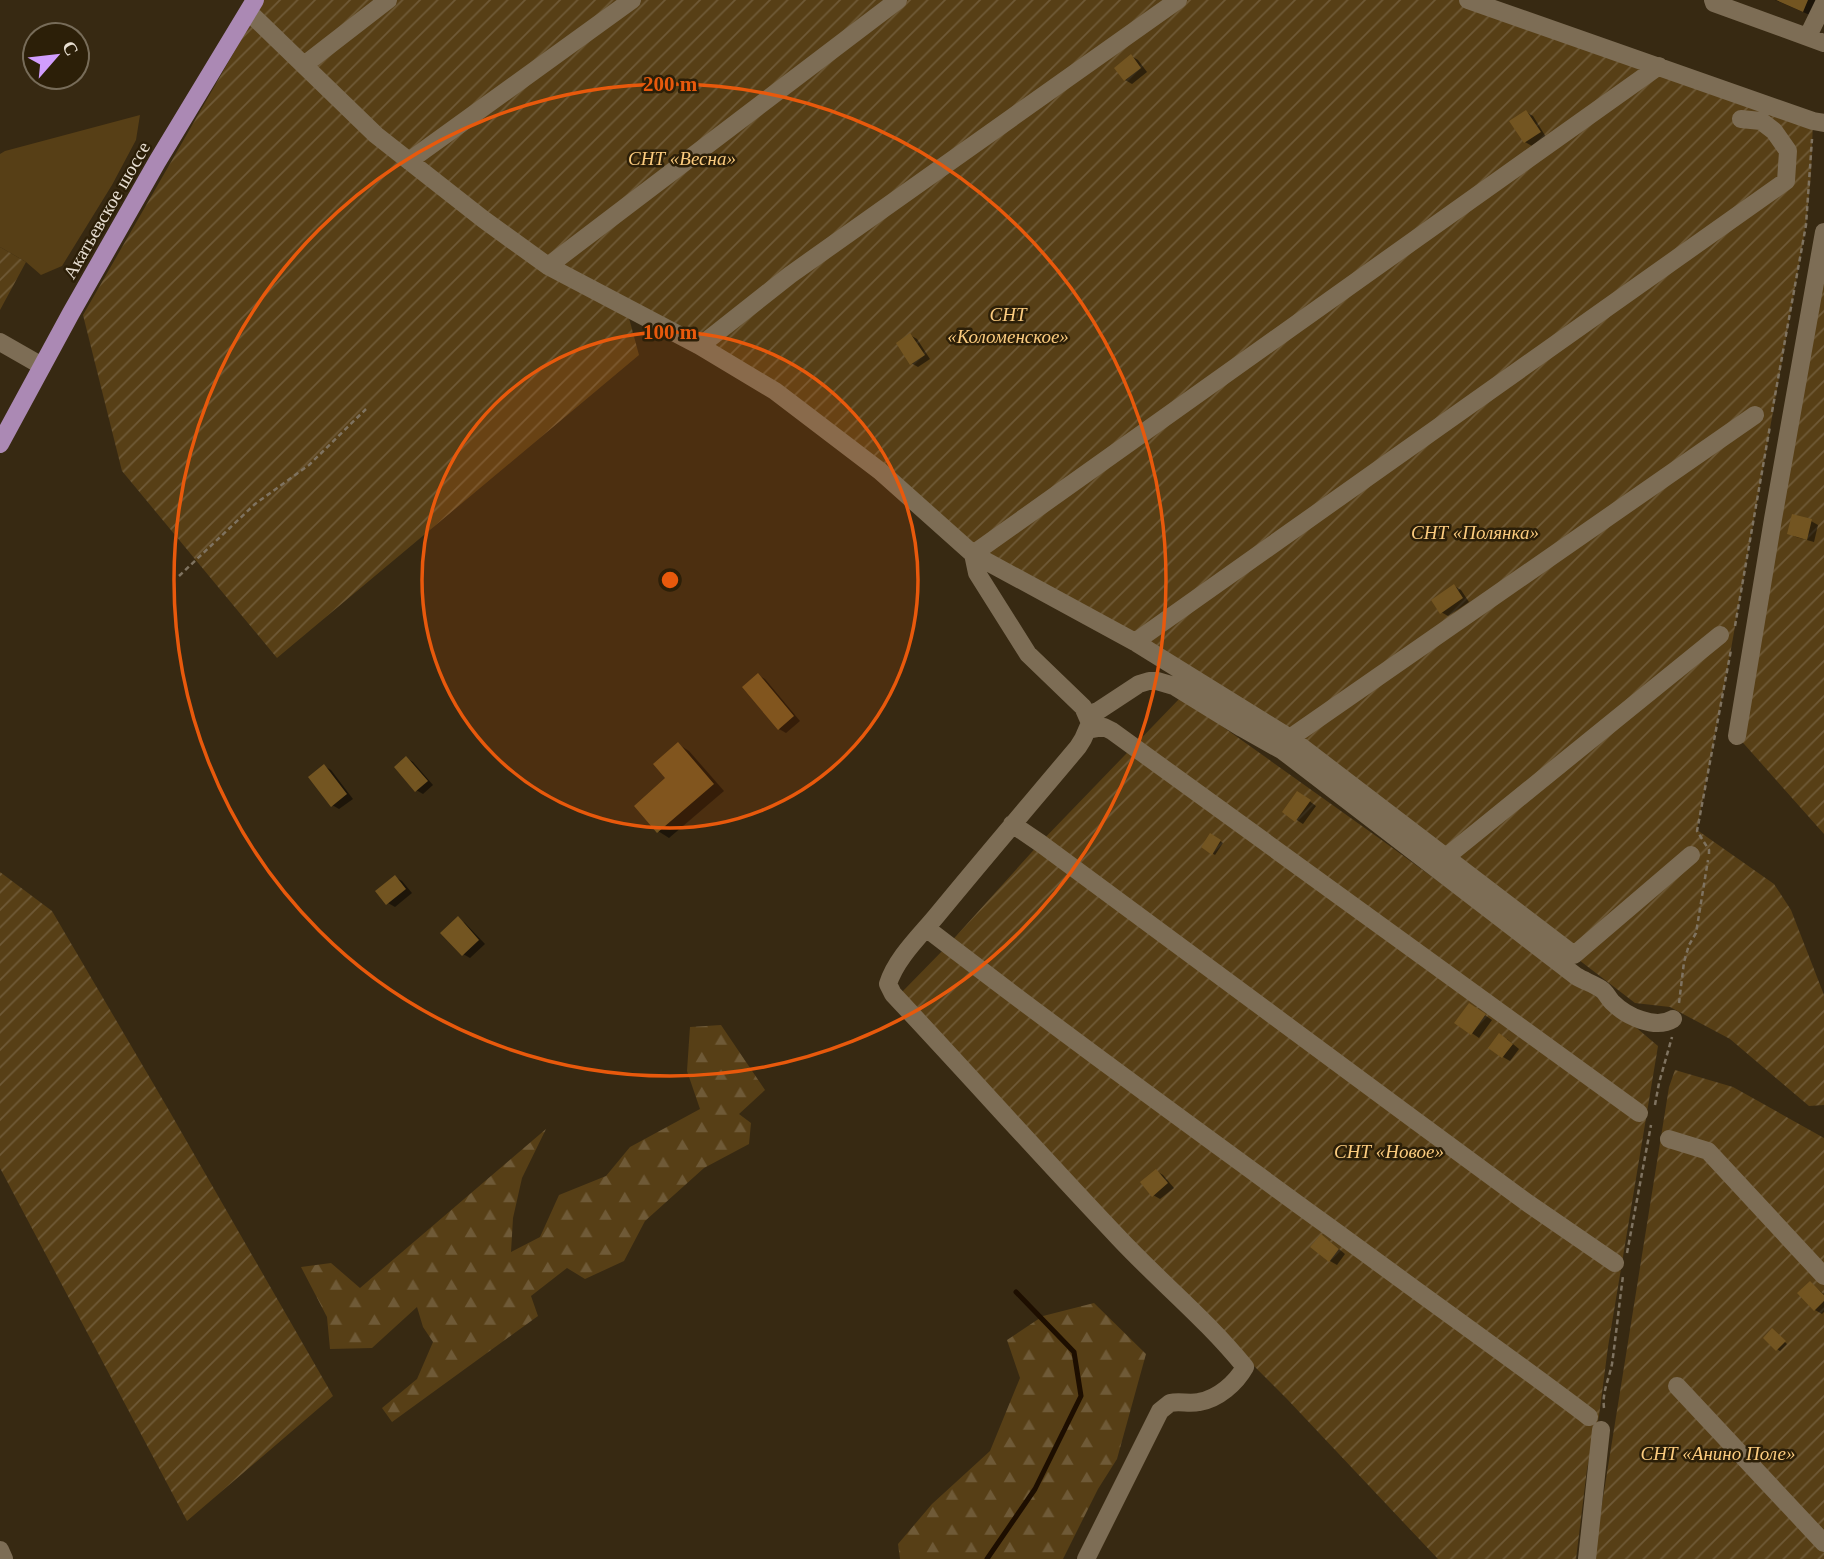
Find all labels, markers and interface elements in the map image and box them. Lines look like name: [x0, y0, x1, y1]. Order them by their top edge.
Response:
north arrow: [21, 21, 91, 91]
text: С: [58, 37, 83, 59]
text: 200 m: [643, 72, 698, 96]
street label: Акатьевское шоссе: [59, 138, 154, 282]
park label: СНТ «Весна»: [628, 148, 736, 169]
park label: СНТ «Коломенское»: [947, 304, 1069, 347]
text: 100 m: [643, 320, 698, 344]
park label: СНТ «Полянка»: [1411, 522, 1539, 543]
centre of rings: [658, 568, 682, 592]
park label: СНТ «Новое»: [1334, 1141, 1444, 1162]
park label: СНТ «Анино Поле»: [1641, 1443, 1795, 1464]

